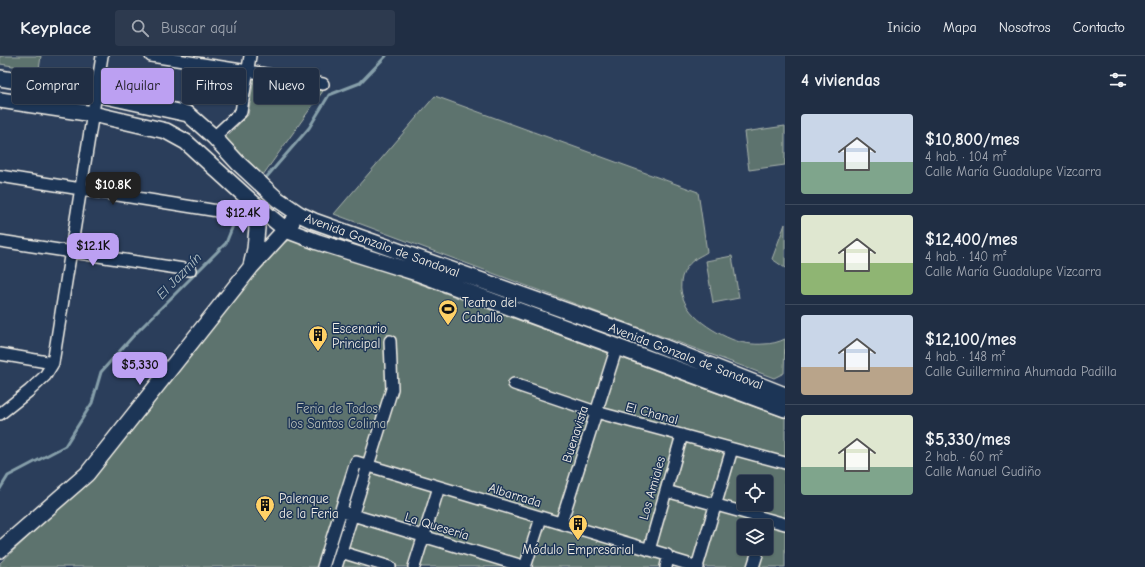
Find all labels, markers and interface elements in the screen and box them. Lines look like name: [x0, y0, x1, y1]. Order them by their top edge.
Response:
search box: [115, 10, 395, 46]
text: Keyplace: [20, 17, 91, 39]
icon: search: [129, 17, 151, 39]
text: Buscar aquí: [161, 19, 237, 37]
text: Inicio: [887, 19, 921, 36]
text: Mapa: [943, 19, 977, 36]
text: Nosotros: [999, 19, 1051, 36]
text: Contacto: [1073, 19, 1125, 36]
chip: Comprar: [12, 68, 93, 104]
chip: Alquilar: [101, 68, 174, 104]
chip: Filtros: [182, 68, 246, 104]
chip: Nuevo: [254, 68, 319, 104]
icon: filters: [1107, 69, 1129, 91]
text: 4 viviendas: [801, 71, 880, 90]
icon: home: [833, 130, 881, 178]
text: $10,800/mes: [925, 130, 1020, 149]
text: 4 hab. · 104 m²: [925, 149, 1007, 164]
text: Calle María Guadalupe Vizcarra: [925, 164, 1102, 179]
pin: $10.8K: [80, 172, 146, 206]
text: $10.8K: [95, 177, 131, 192]
pin: $12.4K: [210, 200, 276, 234]
text: $12.4K: [225, 205, 261, 220]
street label: Avenida Gonzalo de Sandoval: [302, 210, 462, 280]
text: $12,400/mes: [925, 230, 1018, 249]
icon: home: [833, 231, 881, 279]
pin: $12.1K: [60, 233, 126, 267]
text: $12.1K: [76, 238, 110, 253]
water label: El Jazmín: [153, 249, 205, 303]
text: 4 hab. · 140 m²: [925, 249, 1007, 264]
text: Calle María Guadalupe Vizcarra: [925, 264, 1102, 279]
place label: Teatro del Caballo: [462, 295, 517, 325]
sports icon: Teatro del Caballo: [437, 298, 459, 326]
street label: Avenida Gonzalo de Sandoval: [607, 320, 765, 392]
place label: Escenario Principal: [332, 321, 387, 351]
building icon: Escenario Principal: [307, 324, 329, 352]
text: $12,100/mes: [925, 330, 1016, 349]
icon: home: [833, 331, 881, 379]
text: 4 hab. · 148 m²: [925, 349, 1005, 364]
pin: $5,330: [107, 352, 173, 386]
text: $5,330: [121, 357, 159, 372]
text: Calle Guillermina Ahumada Padilla: [925, 364, 1117, 379]
street label: El Chanal: [624, 399, 680, 427]
park label: Feria de Todos los Santos Colima: [288, 401, 386, 431]
street label: Buenavista: [559, 404, 591, 464]
text: $5,330/mes: [925, 430, 1011, 449]
icon: home: [833, 431, 881, 479]
text: 2 hab. · 60 m²: [925, 449, 1003, 464]
street label: Los Amiales: [636, 454, 668, 522]
text: Calle Manuel Gudiño: [925, 464, 1041, 479]
map controls: [737, 475, 773, 555]
button: locate: [737, 475, 773, 511]
street label: Albarrada: [487, 480, 543, 510]
place label: Palenque de la Feria: [279, 491, 339, 521]
building icon: Palenque de la Feria: [254, 494, 276, 522]
street label: La Quesería: [403, 509, 471, 543]
building icon: Módulo Empresarial: [567, 513, 589, 541]
button: layers: [737, 519, 773, 555]
place label: Módulo Empresarial: [522, 542, 634, 557]

